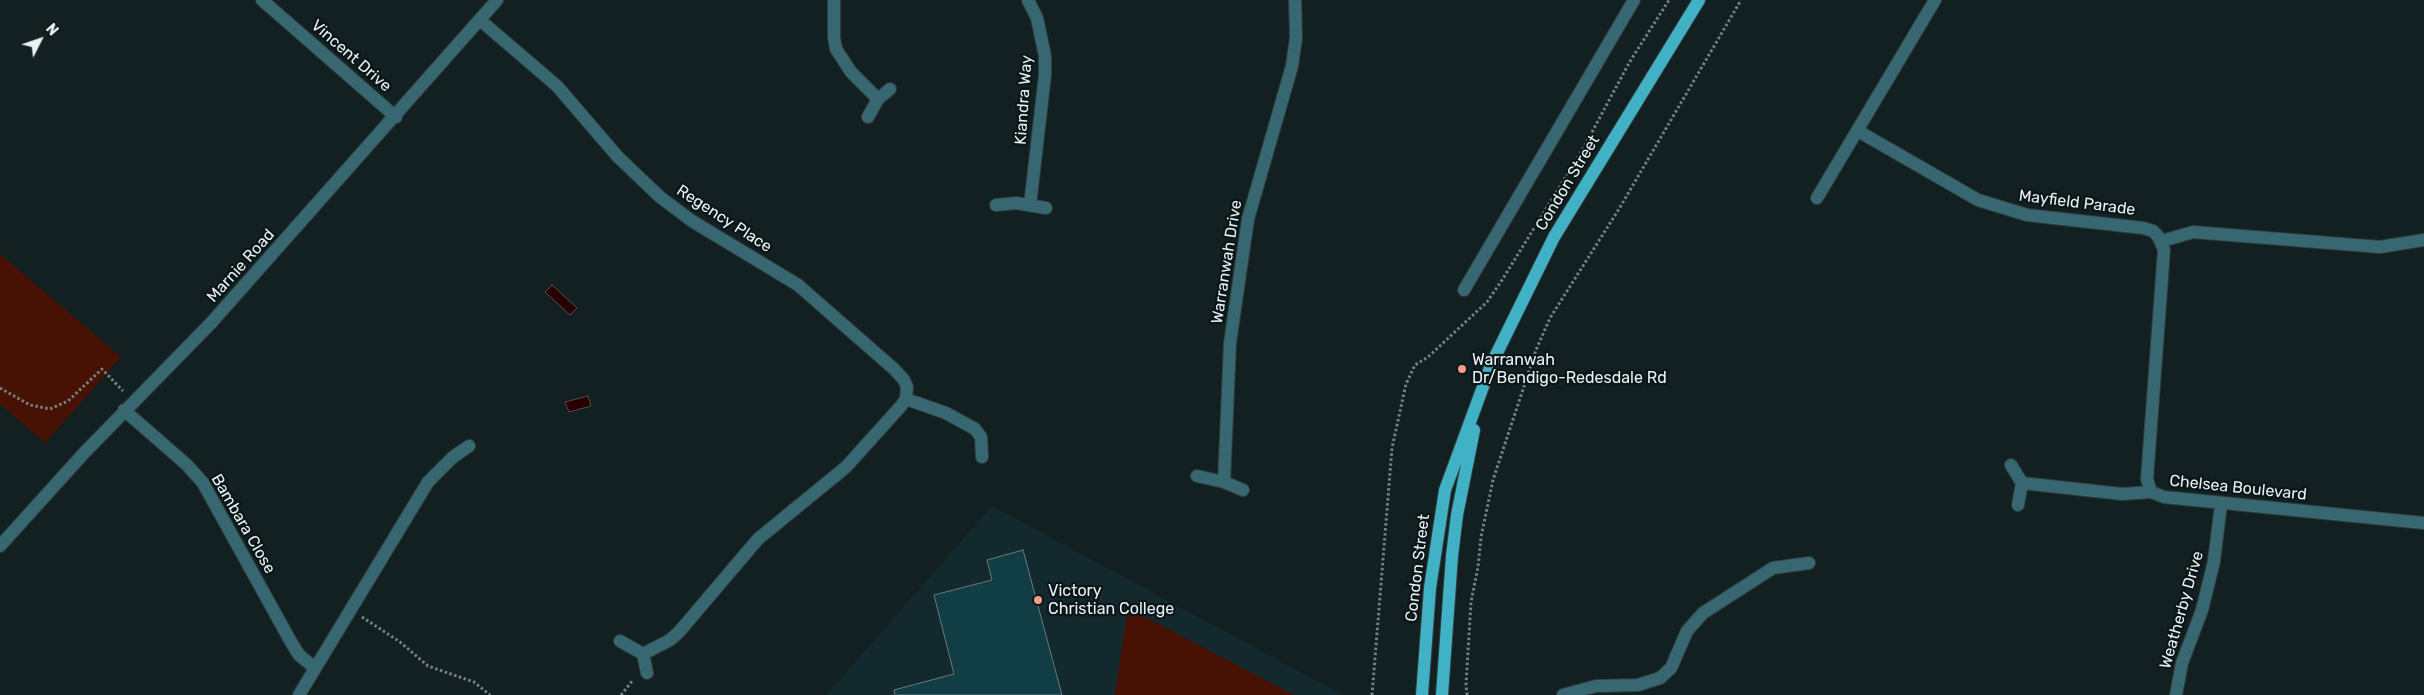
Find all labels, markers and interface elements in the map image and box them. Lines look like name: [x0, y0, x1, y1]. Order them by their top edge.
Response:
north arrow: [15, 15, 65, 65]
street label: Vincent Drive: [307, 16, 395, 96]
text: N: [42, 20, 61, 39]
street label: Kiandra Way: [1011, 54, 1037, 146]
street label: Condon Street: [1532, 132, 1604, 234]
street label: Regency Place: [673, 181, 775, 257]
street label: Mayfield Parade: [2018, 186, 2136, 220]
street label: Warranwah Drive: [1208, 199, 1246, 325]
street label: Marnie Road: [203, 225, 279, 307]
place label: Warranwah Dr/Bendigo-Redesdale Rd: [1472, 350, 1667, 388]
marker: Warranwah Dr/Bendigo-Redesdale Rd: [1456, 363, 1468, 375]
street label: Bambara Close: [207, 471, 279, 577]
street label: Chelsea Boulevard: [2168, 471, 2308, 505]
street label: Condon Street: [1402, 513, 1434, 623]
street label: Weatherby Drive: [2156, 549, 2208, 671]
place label: Victory Christian College: [1048, 581, 1174, 619]
marker: Victory Christian College: [1032, 594, 1044, 606]

